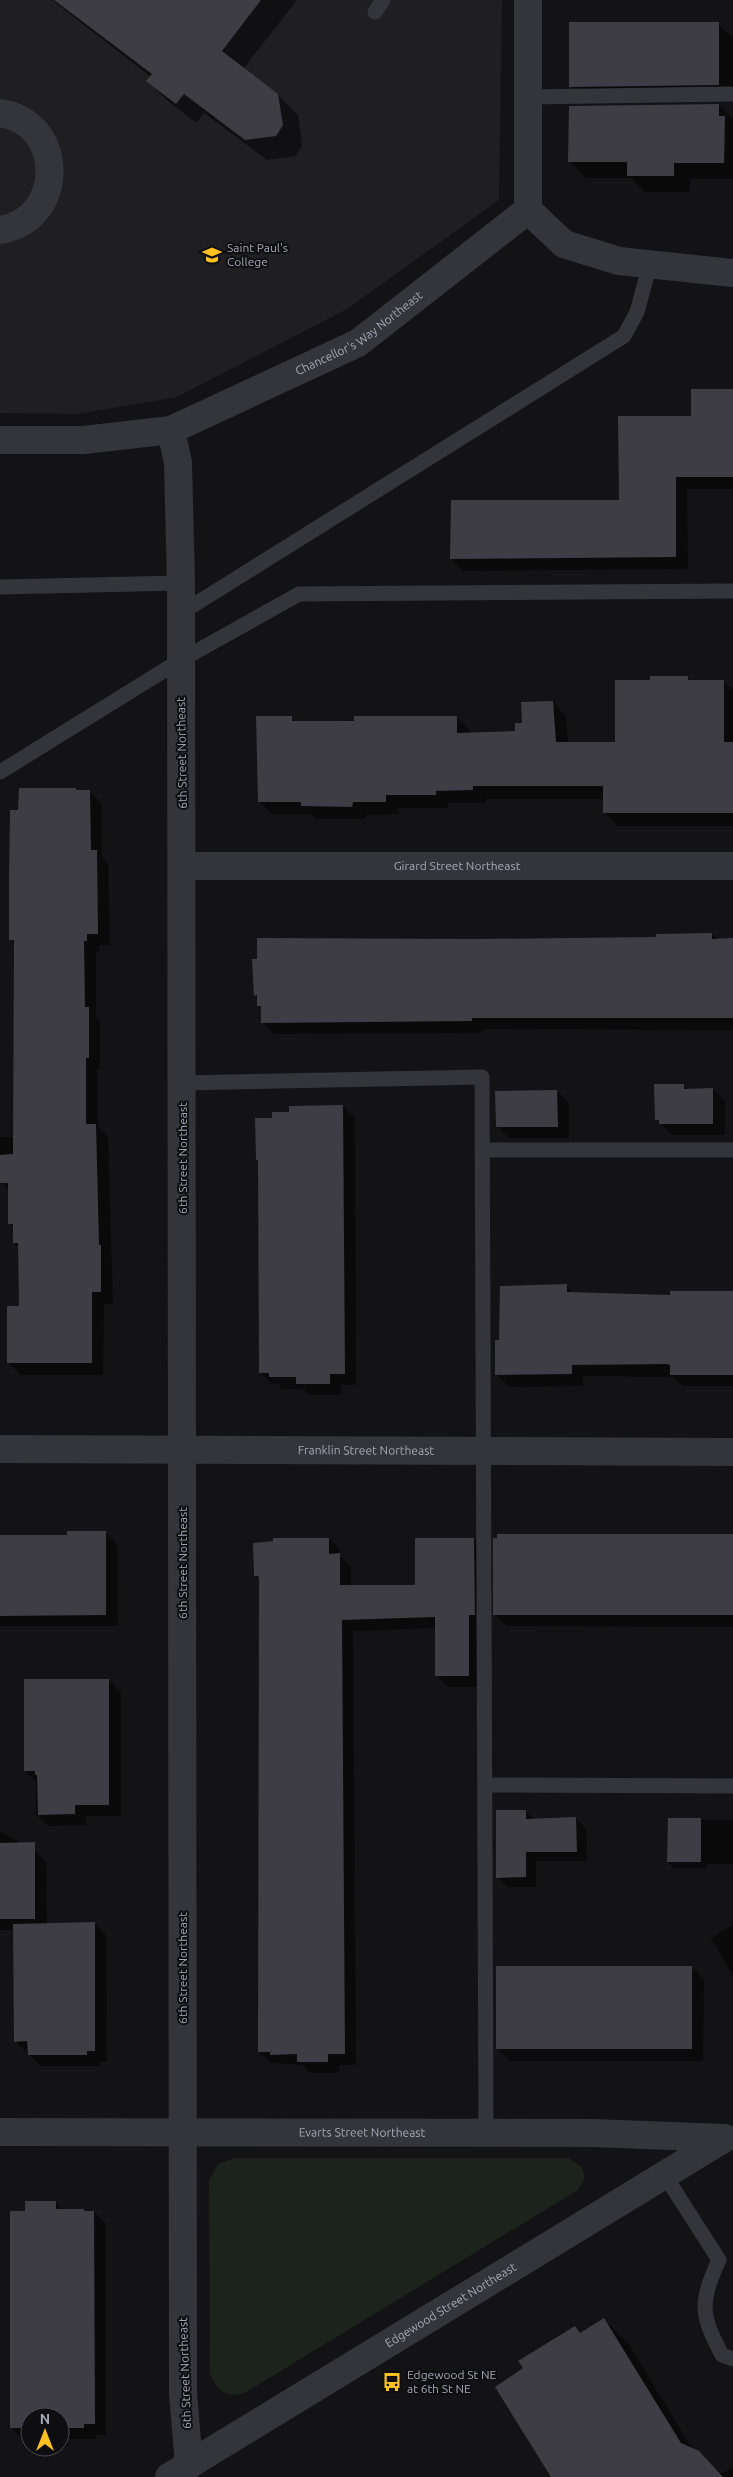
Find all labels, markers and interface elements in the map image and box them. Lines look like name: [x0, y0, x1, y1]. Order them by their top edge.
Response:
place label: Saint Paul's College: [227, 241, 288, 268]
school or university icon: Saint Paul's College: [201, 244, 223, 266]
street label: Chancellor's Way Northeast: [293, 288, 425, 377]
street label: 6th Street Northeast: [174, 697, 189, 809]
street label: Girard Street Northeast: [394, 859, 521, 872]
street label: 6th Street Northeast: [176, 1102, 189, 1214]
street label: Franklin Street Northeast: [298, 1443, 434, 1457]
street label: 6th Street Northeast: [176, 1507, 189, 1619]
street label: 6th Street Northeast: [176, 1912, 189, 2024]
street label: Evarts Street Northeast: [299, 2126, 426, 2139]
street label: Edgewood Street Northeast: [383, 2260, 519, 2350]
street label: 6th Street Northeast: [176, 2317, 193, 2429]
place label: Edgewood St NE at 6th St NE: [407, 2368, 497, 2395]
bus stop icon: Edgewood St NE at 6th St NE: [381, 2371, 403, 2393]
north arrow: [20, 2407, 70, 2457]
text: N: [40, 2411, 50, 2427]

